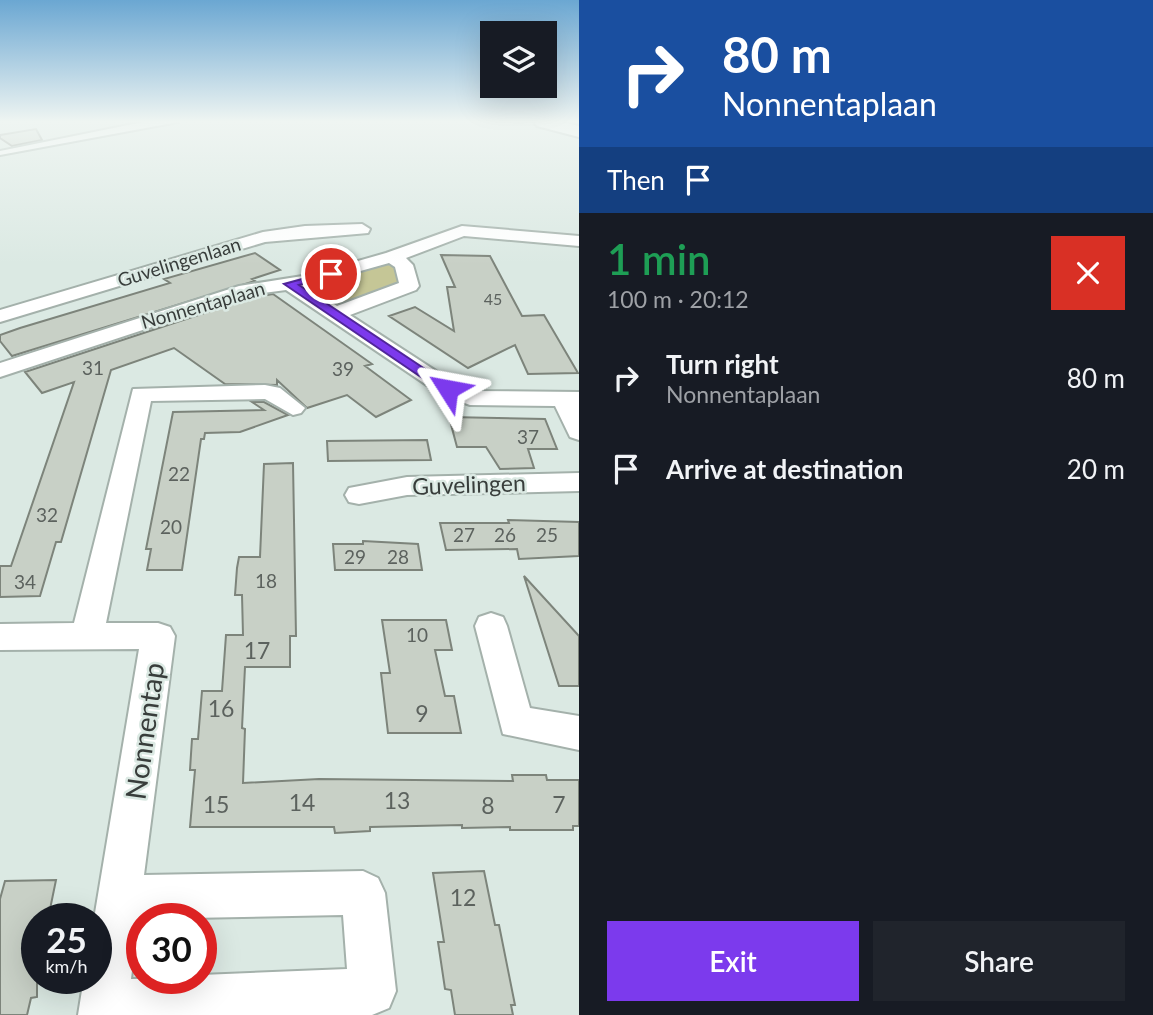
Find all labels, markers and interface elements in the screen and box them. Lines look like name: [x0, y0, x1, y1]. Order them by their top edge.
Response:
map controls: [480, 21, 557, 98]
button: layers: [480, 21, 557, 98]
text: 80 m: [722, 25, 832, 83]
icon: right: [607, 28, 698, 119]
text: Nonnentaplaan: [722, 84, 937, 123]
icon: arrive: [679, 161, 717, 199]
text: Then: [607, 164, 665, 196]
street label: Guvelingenlaan: [114, 232, 243, 291]
text: 1 min: [607, 234, 711, 284]
button: close: [1051, 236, 1125, 310]
pin: [301, 244, 361, 304]
icon: arrive: [312, 255, 350, 293]
street label: Nonnentaplaan: [138, 276, 267, 333]
text: 100 m · 20:12: [607, 285, 749, 313]
house number: 45: [484, 289, 502, 308]
text: Turn right: [666, 348, 779, 380]
position arrow: [411, 352, 485, 426]
house number: 31: [82, 356, 104, 379]
house number: 39: [332, 357, 354, 380]
icon: right: [607, 359, 645, 397]
text: 80 m: [1067, 362, 1125, 394]
text: Nonnentaplaan: [666, 380, 820, 408]
house number: 37: [517, 425, 539, 448]
icon: arrive: [607, 450, 645, 488]
text: Arrive at destination: [666, 453, 903, 485]
text: 20 m: [1067, 453, 1125, 485]
house number: 22: [168, 462, 190, 485]
street label: Guvelingen: [412, 468, 526, 500]
house number: 32: [36, 503, 58, 526]
house number: 20: [160, 515, 182, 538]
house number: 27: [453, 523, 475, 546]
house number: 26: [494, 523, 516, 546]
house number: 25: [536, 523, 558, 546]
house number: 29: [344, 545, 366, 568]
house number: 28: [387, 545, 409, 568]
house number: 18: [255, 569, 277, 592]
house number: 34: [14, 570, 36, 593]
house number: 10: [406, 623, 428, 646]
house number: 17: [244, 636, 270, 664]
street label: Nonnentap: [118, 660, 170, 802]
house number: 16: [208, 694, 234, 722]
house number: 9: [415, 699, 429, 727]
house number: 13: [384, 786, 410, 814]
house number: 14: [289, 788, 315, 816]
house number: 15: [203, 790, 229, 818]
house number: 7: [552, 790, 566, 818]
house number: 8: [481, 791, 495, 819]
house number: 12: [450, 883, 476, 911]
speed limit sign: 30: [126, 903, 217, 994]
text: 25: [46, 918, 87, 960]
button: Exit: [607, 921, 859, 1001]
button: Share: [873, 921, 1125, 1001]
text: km/h: [45, 955, 88, 977]

